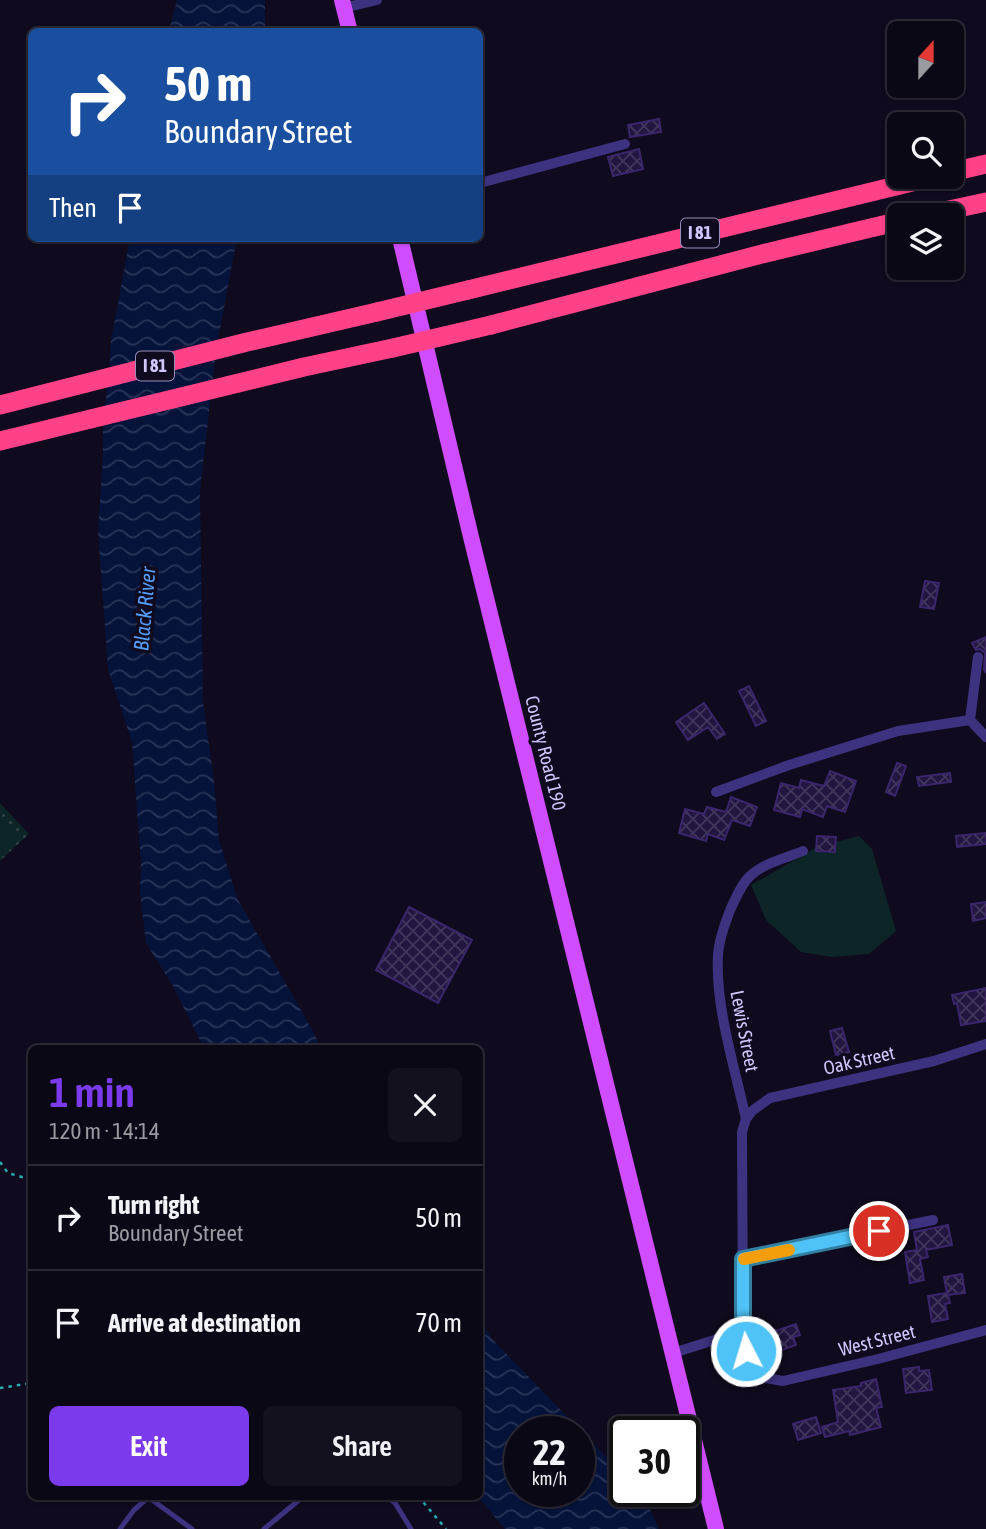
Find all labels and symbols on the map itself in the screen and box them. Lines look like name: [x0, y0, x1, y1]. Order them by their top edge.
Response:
north arrow: [887, 21, 964, 98]
road number: I 81: [681, 218, 719, 247]
road number: I 81: [136, 352, 174, 380]
water label: Black River: [128, 565, 160, 652]
street label: County Road 190: [521, 693, 571, 813]
street label: Lewis Street: [726, 988, 764, 1074]
street label: Oak Street: [821, 1041, 897, 1079]
pin: [849, 1201, 909, 1261]
position arrow: [709, 1314, 783, 1388]
street label: West Street: [836, 1320, 918, 1360]
speed limit sign: 30: [609, 1416, 700, 1507]

